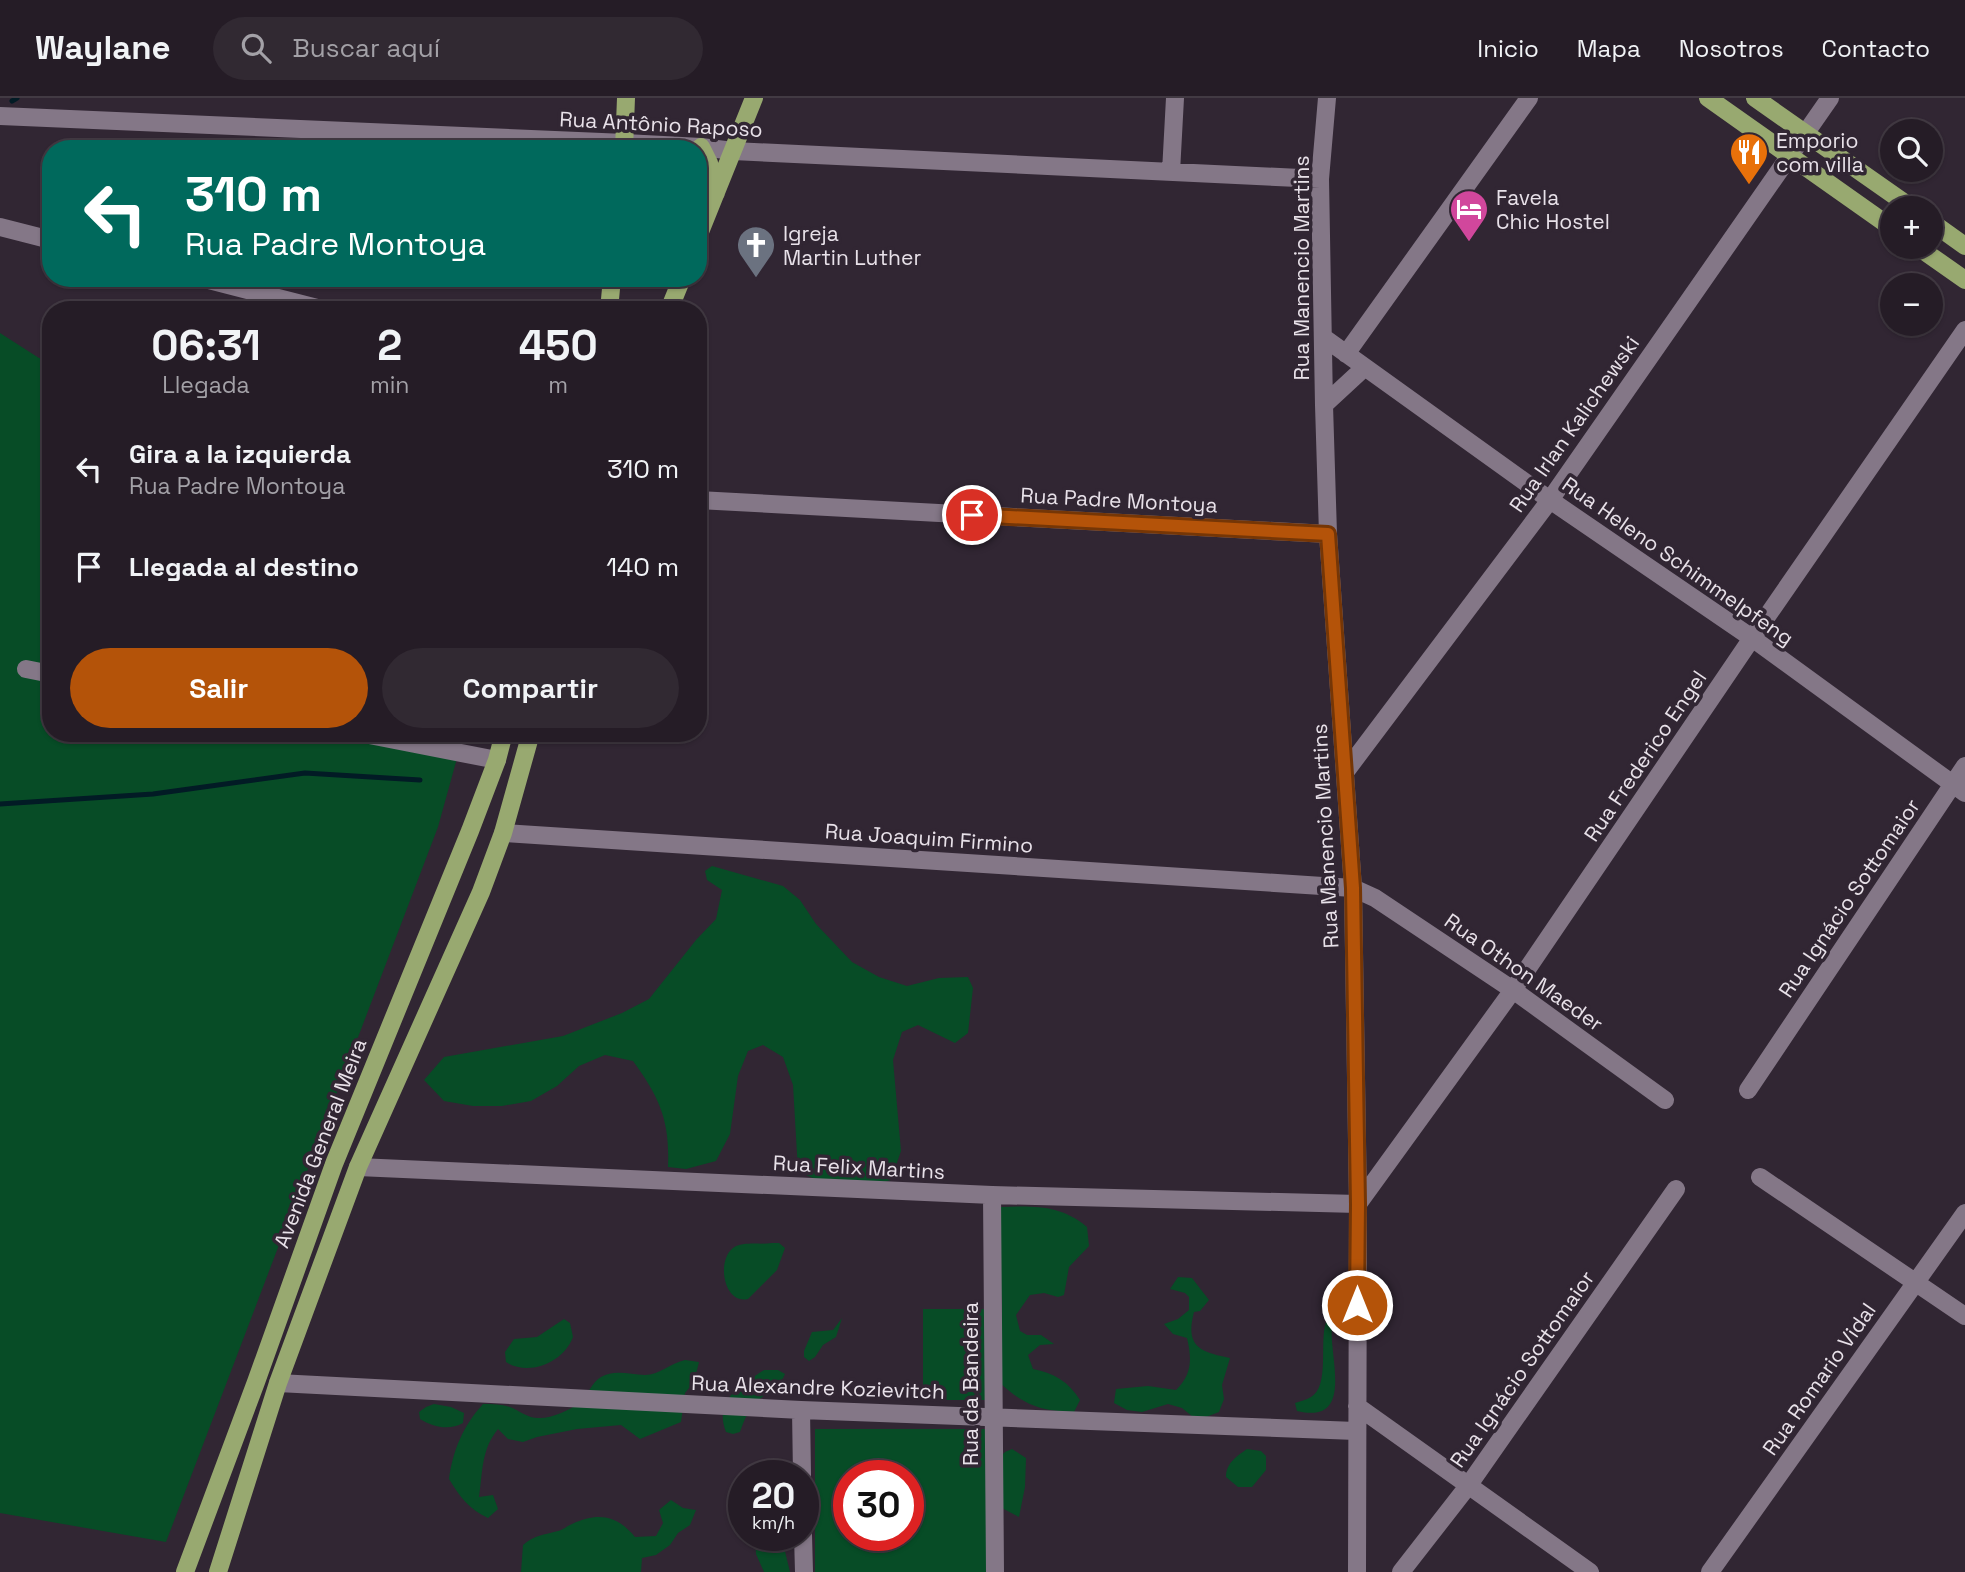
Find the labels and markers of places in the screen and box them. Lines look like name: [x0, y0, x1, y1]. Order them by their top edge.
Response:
place label: Emporio com villa: [1776, 127, 1864, 178]
restaurant icon: Emporio com villa: [1728, 131, 1770, 186]
place label: Favela Chic Hostel: [1496, 184, 1610, 235]
hotel icon: Favela Chic Hostel: [1448, 188, 1490, 243]
place label: Igreja Martin Luther: [783, 220, 921, 271]
church icon: Igreja Martin Luther: [735, 224, 777, 279]
pin: [942, 485, 1002, 545]

